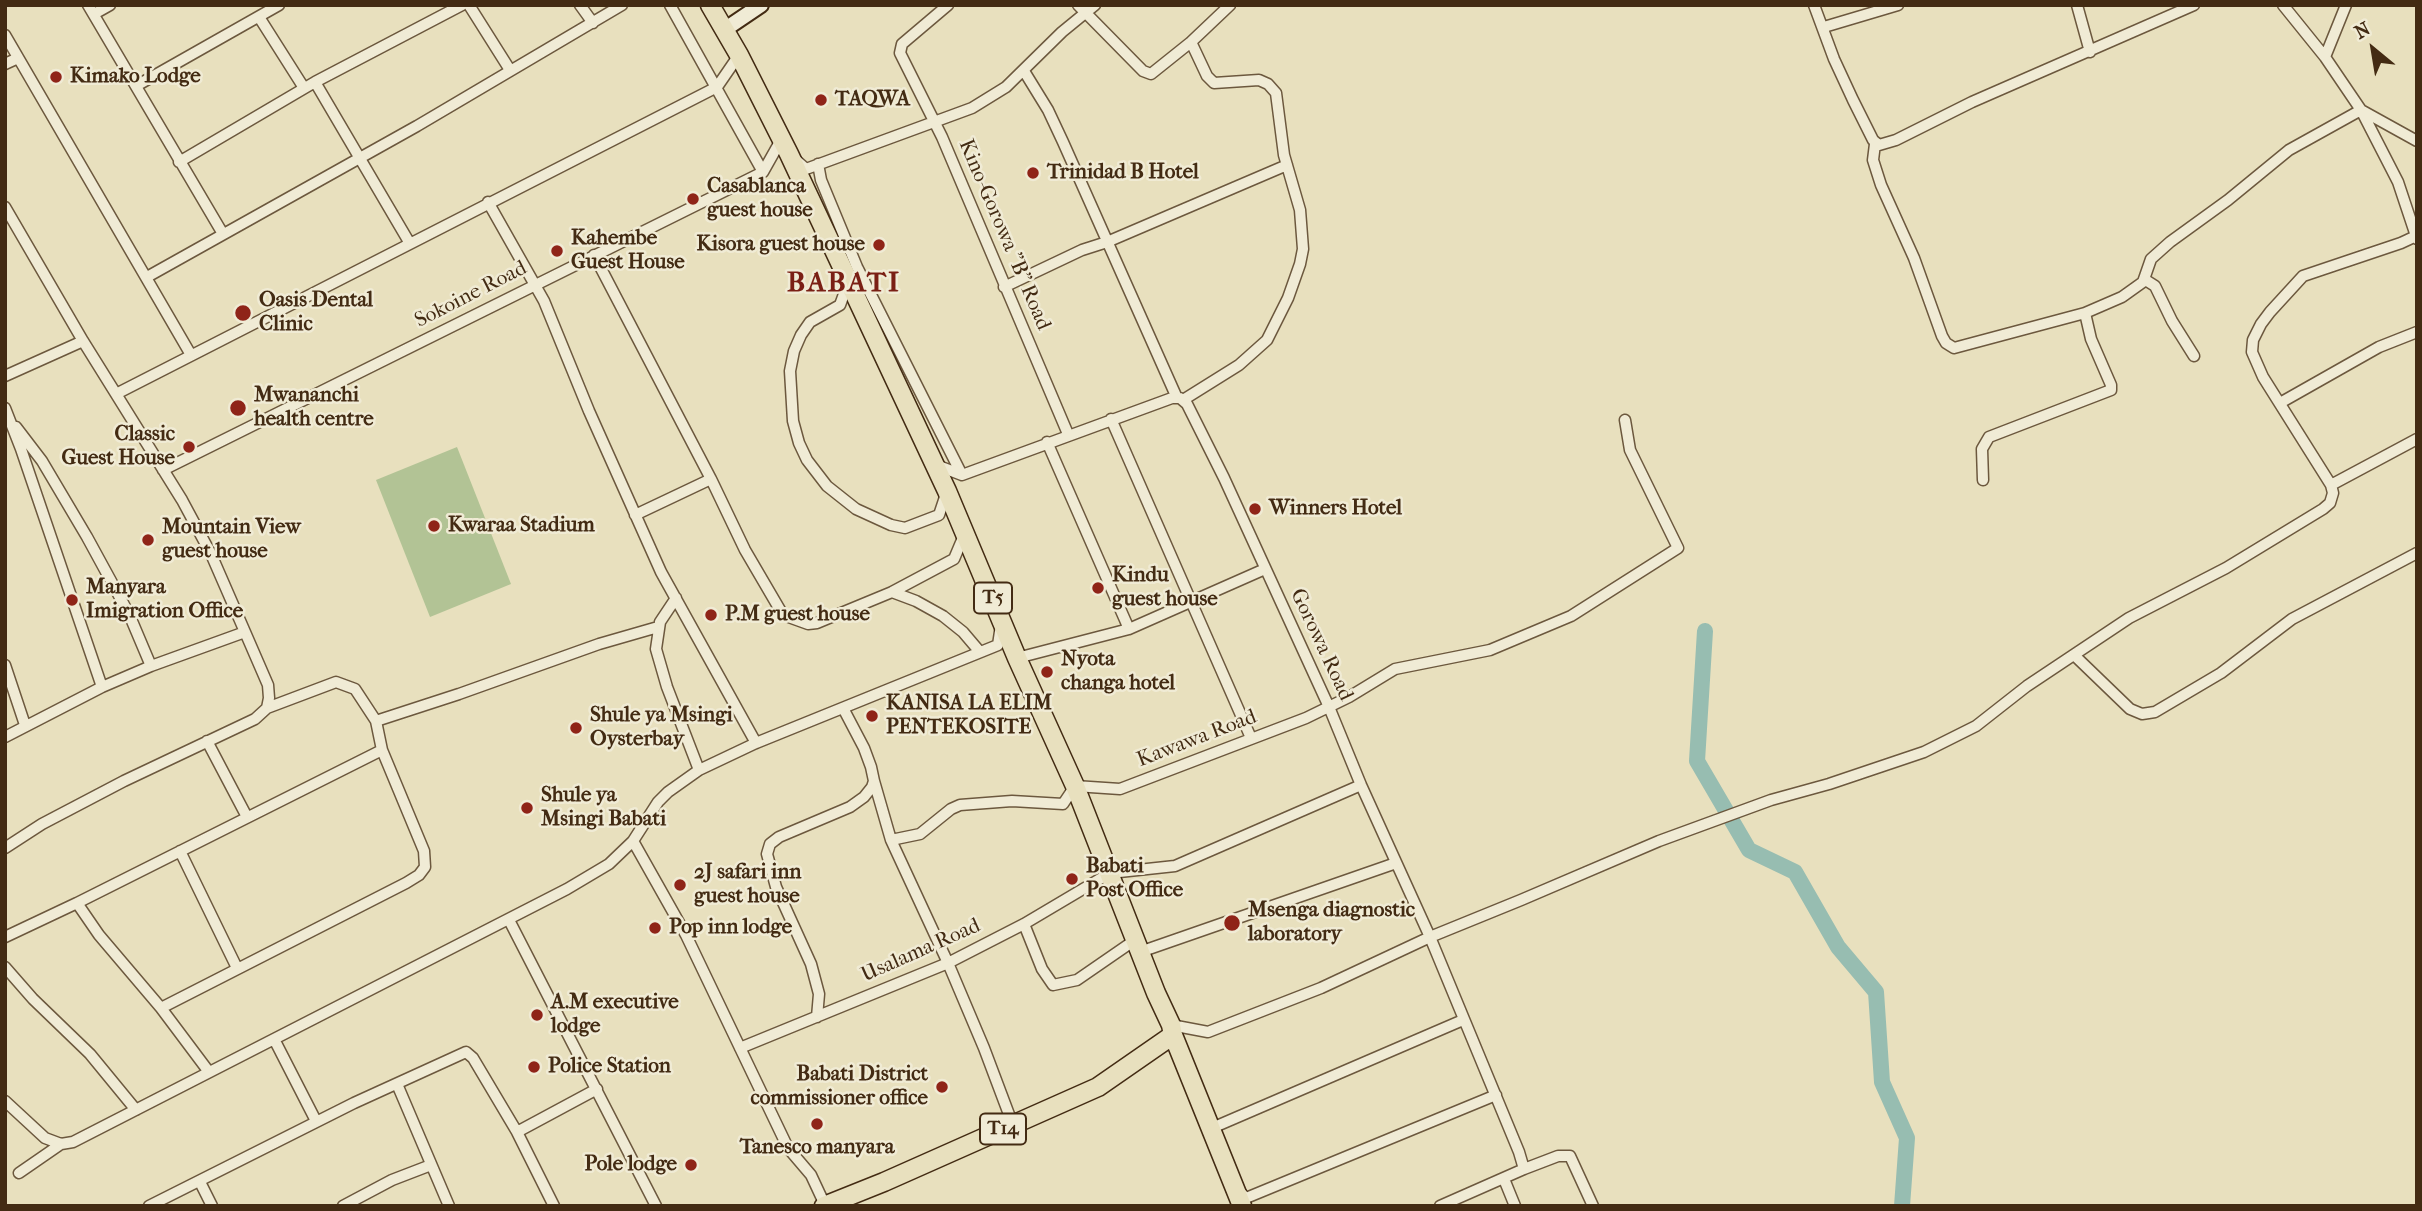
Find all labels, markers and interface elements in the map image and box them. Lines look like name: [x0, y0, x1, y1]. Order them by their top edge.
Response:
north arrow: [2338, 14, 2408, 84]
text: N: [2351, 18, 2374, 44]
place label: Kimako Lodge: [70, 64, 201, 90]
marker: Kimako Lodge: [48, 69, 64, 85]
place label: TAQWA: [835, 87, 910, 113]
marker: TAQWA: [813, 92, 829, 108]
street label: Kino-Gorowa "B" Road: [952, 136, 1056, 334]
place label: Trinidad B Hotel: [1047, 160, 1199, 186]
marker: Trinidad B Hotel: [1025, 165, 1041, 181]
place label: Casablanca guest house: [707, 174, 813, 224]
marker: Casablanca guest house: [685, 191, 701, 207]
place label: Kahembe Guest House: [571, 226, 685, 276]
place label: Kisora guest house: [696, 232, 865, 258]
marker: Kisora guest house: [871, 237, 887, 253]
marker: Kahembe Guest House: [549, 243, 565, 259]
street label: Sokoine Road: [411, 256, 531, 334]
district label: BABATI: [788, 267, 900, 301]
place label: Oasis Dental Clinic: [259, 288, 373, 338]
marker: Oasis Dental Clinic: [233, 303, 253, 323]
place label: Mwananchi health centre: [254, 383, 374, 433]
marker: Mwananchi health centre: [228, 398, 248, 418]
place label: Classic Guest House: [61, 422, 175, 472]
marker: Classic Guest House: [181, 439, 197, 455]
place label: Winners Hotel: [1269, 496, 1402, 522]
marker: Winners Hotel: [1247, 501, 1263, 517]
place label: Kwaraa Stadium: [448, 513, 595, 539]
place label: Mountain View guest house: [162, 515, 301, 565]
marker: Kwaraa Stadium: [426, 518, 442, 534]
marker: Mountain View guest house: [140, 532, 156, 548]
place label: Kindu guest house: [1112, 563, 1218, 613]
place label: Manyara Imigration Office: [86, 575, 243, 625]
marker: Kindu guest house: [1090, 580, 1106, 596]
road number: T5: [974, 582, 1012, 614]
street label: Gorowa Road: [1284, 585, 1358, 705]
marker: Manyara Imigration Office: [64, 592, 80, 608]
place label: P.M guest house: [725, 602, 870, 628]
marker: P.M guest house: [703, 607, 719, 623]
place label: Nyota changa hotel: [1061, 647, 1175, 697]
marker: Nyota changa hotel: [1039, 664, 1055, 680]
place label: KANISA LA ELIM PENTEKOSITE: [886, 691, 1052, 741]
place label: Shule ya Msingi Oysterbay: [590, 703, 733, 753]
street label: Kawawa Road: [1134, 705, 1260, 773]
marker: KANISA LA ELIM PENTEKOSITE: [864, 708, 880, 724]
marker: Shule ya Msingi Oysterbay: [568, 720, 584, 736]
place label: Shule ya Msingi Babati: [541, 783, 666, 833]
marker: Shule ya Msingi Babati: [519, 800, 535, 816]
place label: Babati Post Office: [1086, 854, 1183, 904]
place label: 2J safari inn guest house: [694, 860, 802, 910]
marker: Babati Post Office: [1064, 871, 1080, 887]
marker: 2J safari inn guest house: [672, 877, 688, 893]
place label: Msenga diagnostic laboratory: [1248, 898, 1415, 948]
marker: Msenga diagnostic laboratory: [1222, 913, 1242, 933]
street label: Usalama Road: [858, 914, 984, 988]
place label: Pop inn lodge: [669, 915, 792, 941]
marker: Pop inn lodge: [647, 920, 663, 936]
place label: A.M executive lodge: [551, 990, 679, 1040]
marker: A.M executive lodge: [529, 1007, 545, 1023]
place label: Police Station: [548, 1054, 671, 1080]
marker: Police Station: [526, 1059, 542, 1075]
place label: Babati District commissioner office: [750, 1062, 928, 1112]
marker: Babati District commissioner office: [934, 1079, 950, 1095]
road number: T14: [980, 1114, 1026, 1144]
marker: Tanesco manyara: [809, 1116, 825, 1132]
place label: Tanesco manyara: [740, 1135, 894, 1161]
place label: Pole lodge: [584, 1152, 677, 1178]
marker: Pole lodge: [683, 1157, 699, 1173]

